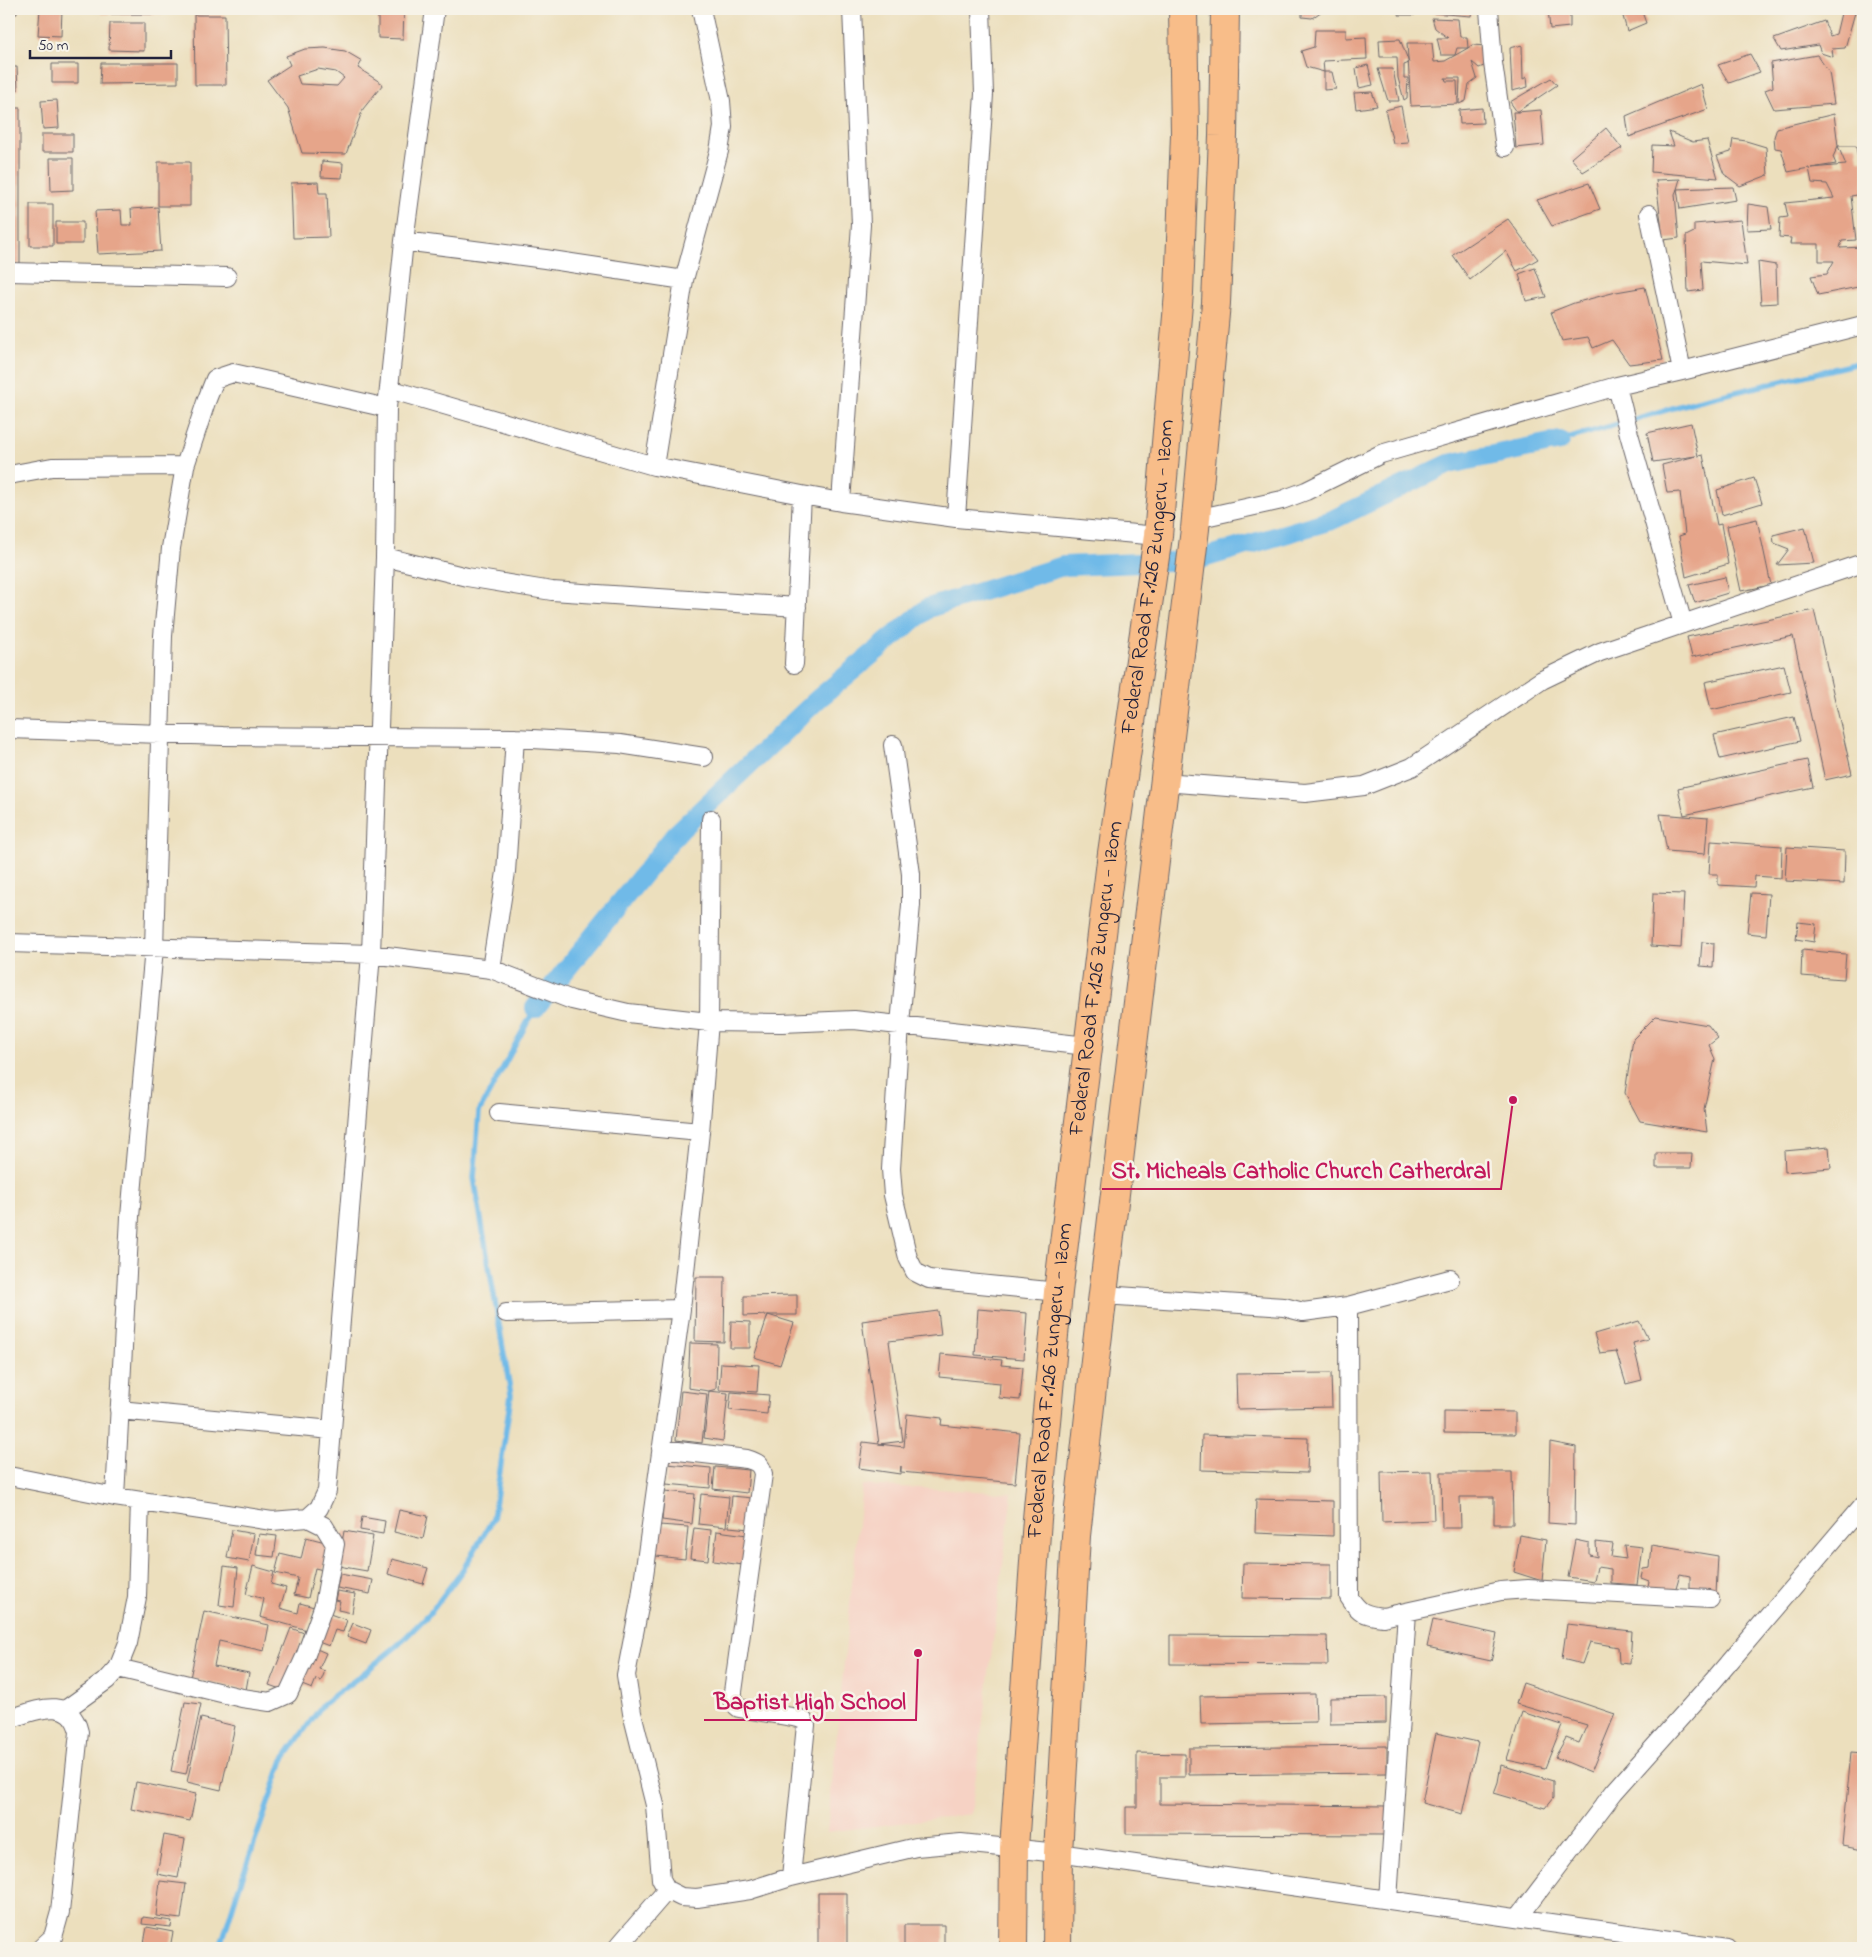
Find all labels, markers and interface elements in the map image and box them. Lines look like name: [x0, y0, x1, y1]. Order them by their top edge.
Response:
scale bar: [30, 28, 171, 60]
text: 50 m: [38, 35, 69, 57]
street label: Federal Road F.126 Zungeru - Izom: [1113, 418, 1184, 737]
street label: Federal Road F.126 Zungeru - Izom: [1061, 819, 1132, 1138]
callout: St. Micheals Catholic Church Catherdral: [1102, 1150, 1501, 1189]
text: St. Micheals Catholic Church Catherdral: [1111, 1155, 1491, 1190]
street label: Federal Road F.126 Zungeru - Izom: [1020, 1221, 1082, 1540]
callout: Baptist High School: [704, 1681, 916, 1720]
text: Baptist High School: [713, 1686, 906, 1722]

